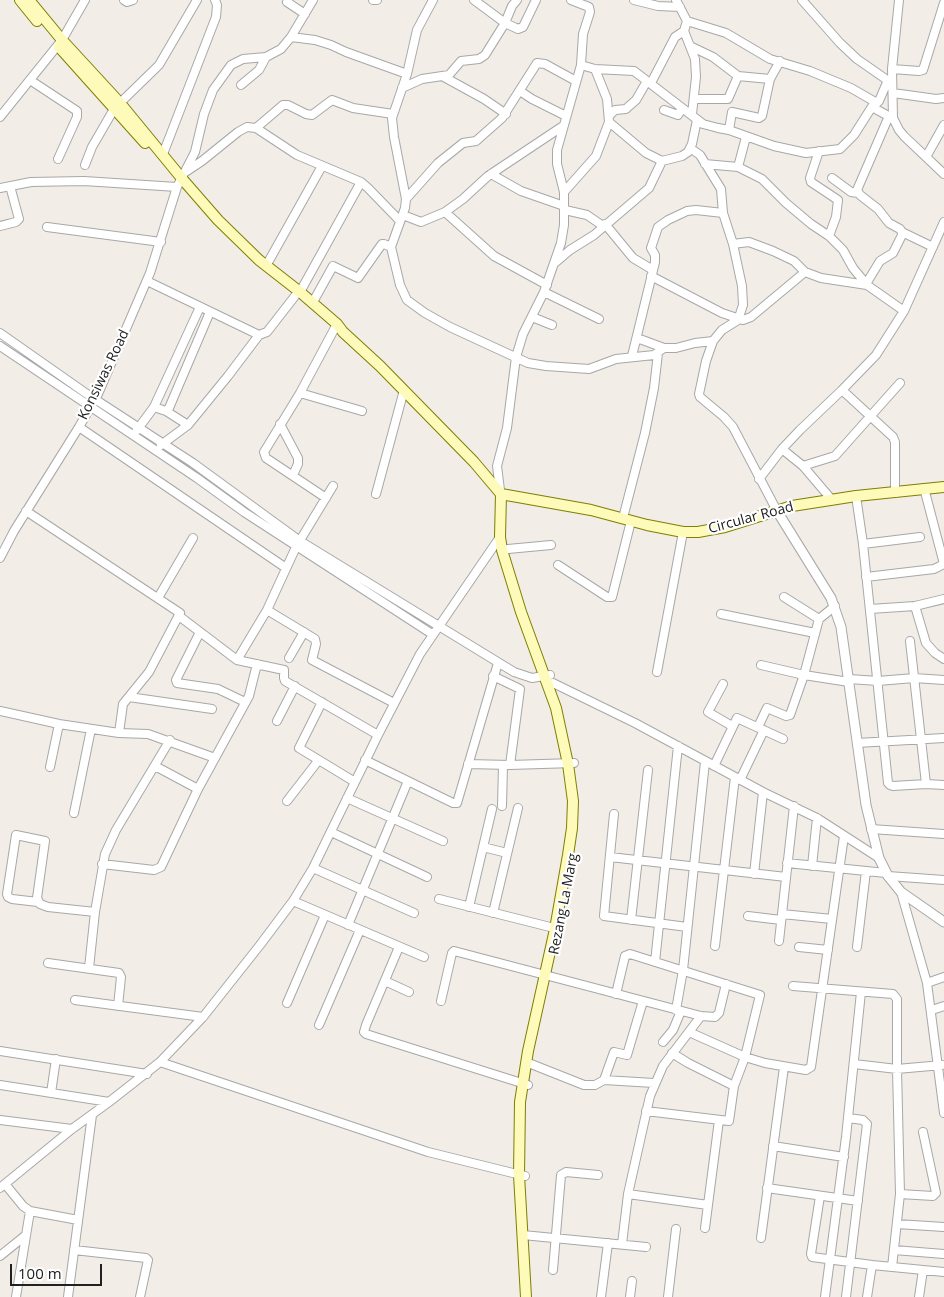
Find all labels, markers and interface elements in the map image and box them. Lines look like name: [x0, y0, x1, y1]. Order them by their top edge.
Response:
street label: Konsiwas Road: [75, 327, 133, 423]
street label: Circular Road: [707, 499, 795, 537]
street label: Rezang La Marg: [546, 852, 582, 956]
scale bar: [12, 1254, 105, 1286]
text: 100 m: [18, 1263, 62, 1283]

